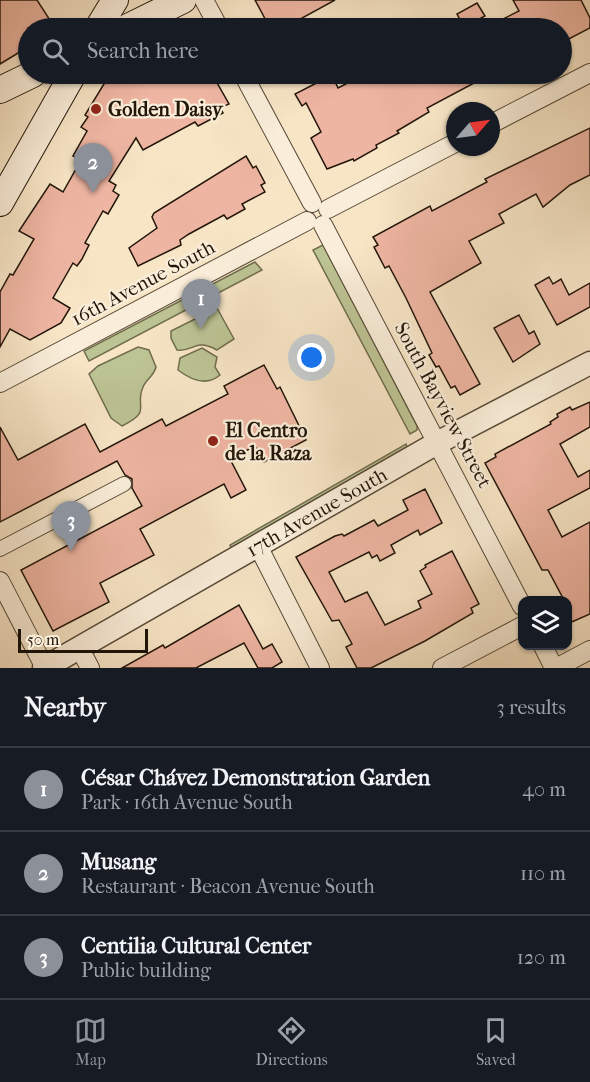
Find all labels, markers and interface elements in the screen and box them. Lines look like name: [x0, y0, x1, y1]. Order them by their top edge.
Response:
search box: [18, 18, 572, 84]
icon: search: [39, 35, 72, 68]
text: Search here: [87, 38, 199, 64]
place label: Golden Daisy: [108, 98, 224, 121]
marker: Golden Daisy: [89, 102, 103, 116]
north arrow: [446, 102, 500, 156]
pin: 2: [74, 144, 112, 193]
street label: 16th Avenue South: [67, 235, 219, 331]
pin: 1: [182, 280, 220, 329]
street label: South Bayview Street: [390, 318, 496, 492]
your location: [297, 343, 326, 372]
place label: El Centro de la Raza: [225, 419, 312, 465]
marker: El Centro de la Raza: [206, 434, 220, 448]
street label: 17th Avenue South: [242, 462, 392, 561]
pin: 3: [52, 502, 90, 551]
map controls: [518, 596, 572, 650]
button: layers: [518, 596, 572, 650]
scale bar: [18, 626, 148, 654]
text: 50 m: [27, 630, 59, 649]
text: Nearby: [24, 692, 106, 723]
text: 3 results: [497, 696, 566, 719]
text: César Chávez Demonstration Garden: [81, 765, 430, 791]
text: 1: [40, 778, 47, 801]
text: 40 m: [522, 778, 566, 801]
text: Park · 16th Avenue South: [81, 791, 293, 814]
text: Musang: [81, 849, 156, 875]
text: 2: [38, 862, 49, 885]
text: 110 m: [520, 862, 566, 885]
text: Restaurant · Beacon Avenue South: [81, 875, 375, 898]
text: Centilia Cultural Center: [81, 933, 311, 959]
text: 3: [39, 946, 48, 969]
text: 120 m: [517, 946, 566, 969]
text: Public building: [81, 959, 211, 982]
tab: Map: [74, 1014, 107, 1069]
tab: Directions: [256, 1014, 328, 1069]
tab: Saved: [476, 1014, 516, 1069]

